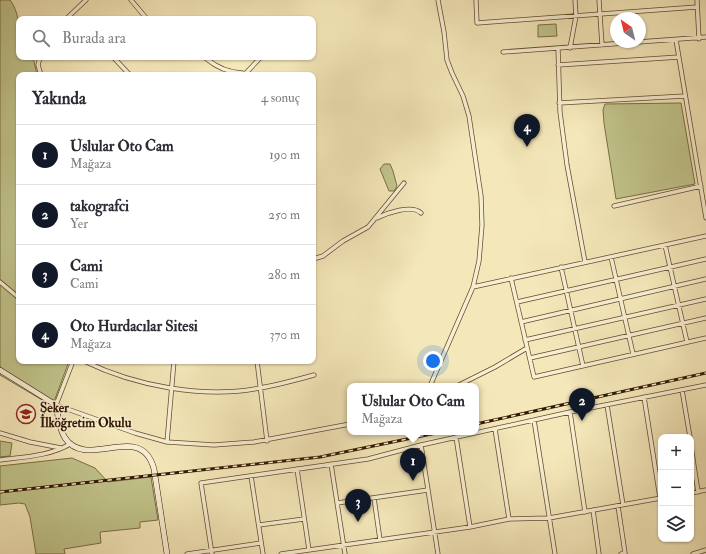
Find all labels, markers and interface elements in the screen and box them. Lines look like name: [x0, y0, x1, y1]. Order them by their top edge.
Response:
north arrow: [610, 12, 646, 48]
search box: [16, 16, 316, 60]
icon: search: [30, 27, 52, 49]
text: Burada ara: [62, 29, 126, 48]
text: Yakında: [32, 88, 86, 109]
text: 4 sonuç: [261, 90, 300, 106]
pin: 4: [514, 114, 540, 147]
text: Uslular Oto Cam: [70, 137, 174, 156]
text: 1: [43, 147, 47, 163]
text: 190 m: [269, 147, 300, 163]
text: Mağaza: [70, 156, 111, 172]
text: takografci: [70, 197, 129, 216]
text: 2: [42, 207, 48, 223]
text: 250 m: [268, 207, 300, 223]
text: Yer: [70, 216, 88, 232]
text: Cami: [70, 257, 103, 276]
text: 3: [43, 267, 48, 283]
text: 280 m: [268, 267, 300, 283]
text: Cami: [70, 276, 98, 292]
text: Oto Hurdacılar Sitesi: [70, 317, 198, 336]
text: 4: [41, 327, 49, 343]
text: 370 m: [270, 327, 300, 343]
text: Mağaza: [70, 336, 111, 352]
your location: [423, 351, 443, 371]
popup: [347, 383, 479, 435]
pin: 2: [569, 388, 595, 421]
text: Uslular Oto Cam: [361, 392, 465, 411]
place label: Şeker İlköğretim Okulu: [40, 400, 132, 432]
school or university icon: Şeker İlköğretim Okulu: [15, 403, 37, 425]
text: Mağaza: [361, 411, 402, 427]
map controls: [658, 434, 694, 542]
button: +: [658, 434, 694, 470]
pin: 1: [400, 448, 426, 481]
button: −: [658, 470, 694, 506]
pin: 3: [345, 489, 371, 522]
button: layers: [658, 506, 694, 542]

